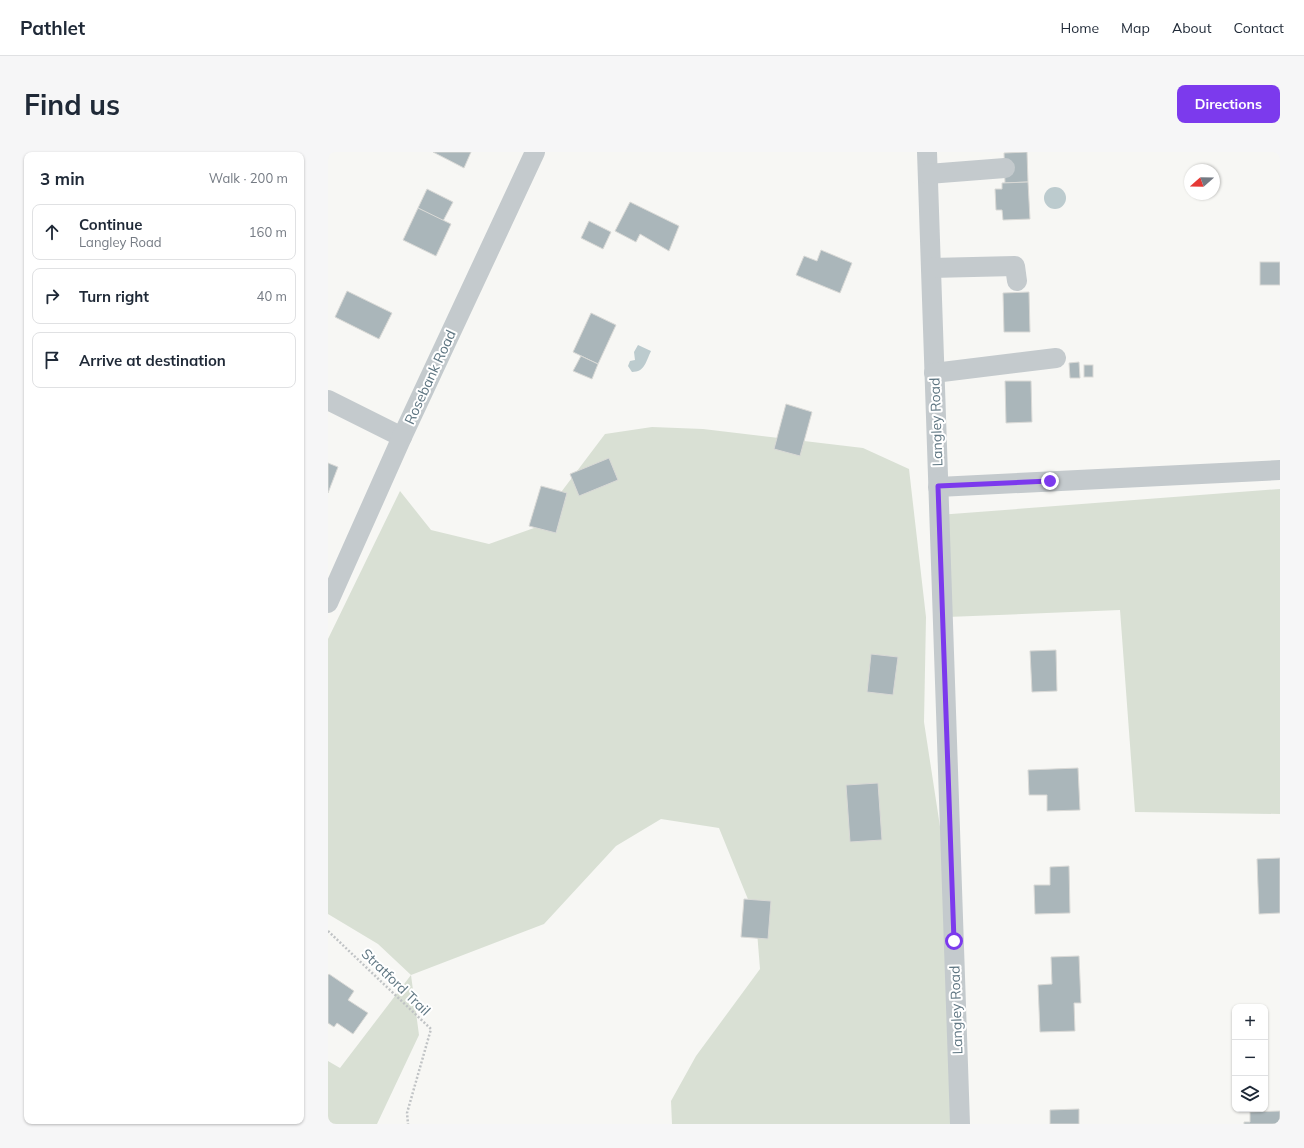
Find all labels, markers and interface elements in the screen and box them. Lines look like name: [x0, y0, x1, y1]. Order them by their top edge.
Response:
text: Pathlet: [20, 16, 85, 40]
text: Home: [1060, 19, 1099, 37]
text: Map: [1121, 19, 1150, 37]
text: About: [1172, 19, 1212, 37]
text: Contact: [1234, 19, 1284, 37]
button: Directions: [1177, 85, 1280, 123]
text: Find us: [24, 87, 120, 122]
north arrow: [1184, 164, 1220, 200]
text: 3 min: [40, 168, 85, 189]
text: Walk · 200 m: [209, 170, 288, 186]
text: Continue: [79, 215, 142, 234]
icon: ahead: [41, 221, 63, 243]
text: 160 m: [249, 224, 287, 240]
text: Langley Road: [79, 234, 162, 250]
icon: right: [41, 285, 63, 307]
text: Turn right: [79, 287, 149, 306]
text: 40 m: [257, 288, 287, 304]
street label: Rosebank Road: [400, 327, 460, 427]
icon: arrive: [41, 349, 63, 371]
text: Arrive at destination: [79, 351, 226, 370]
street label: Langley Road: [925, 377, 947, 467]
route end: [1041, 472, 1059, 490]
route start: [945, 932, 963, 950]
street label: Stratford Trail: [358, 945, 434, 1019]
street label: Langley Road: [945, 965, 967, 1055]
map controls: [1232, 1004, 1268, 1112]
button: +: [1232, 1004, 1268, 1040]
button: −: [1232, 1040, 1268, 1076]
button: layers: [1232, 1076, 1268, 1112]

